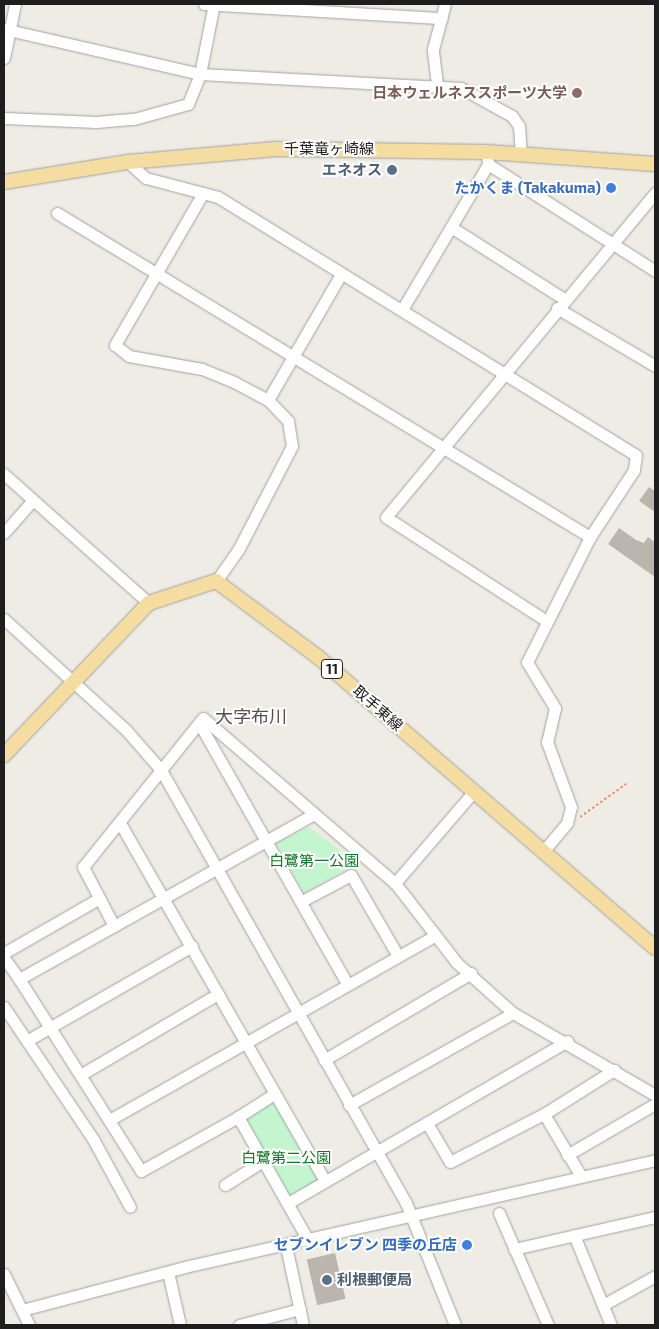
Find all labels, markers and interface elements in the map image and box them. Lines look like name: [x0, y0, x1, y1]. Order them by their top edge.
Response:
place label: 日本ウェルネススポーツ大学: [372, 84, 567, 102]
marker: 日本ウェルネススポーツ大学: [571, 87, 583, 99]
street label: 千葉竜ヶ崎線: [284, 140, 374, 158]
place label: エネオス: [322, 161, 382, 179]
marker: エネオス: [386, 164, 398, 176]
place label: たかくま (Takakuma): [455, 179, 601, 197]
marker: たかくま (Takakuma): [605, 182, 617, 194]
road number: 11: [321, 658, 343, 681]
street label: 取手東線: [349, 682, 407, 734]
district label: 大字布川: [215, 705, 287, 727]
park label: 白鷺第一公園: [269, 852, 359, 870]
park label: 白鷺第二公園: [241, 1149, 331, 1167]
place label: セブンイレブン 四季の丘店: [274, 1236, 457, 1254]
marker: セブンイレブン 四季の丘店: [461, 1239, 473, 1251]
place label: 利根郵便局: [337, 1271, 412, 1289]
marker: 利根郵便局: [321, 1274, 333, 1286]

